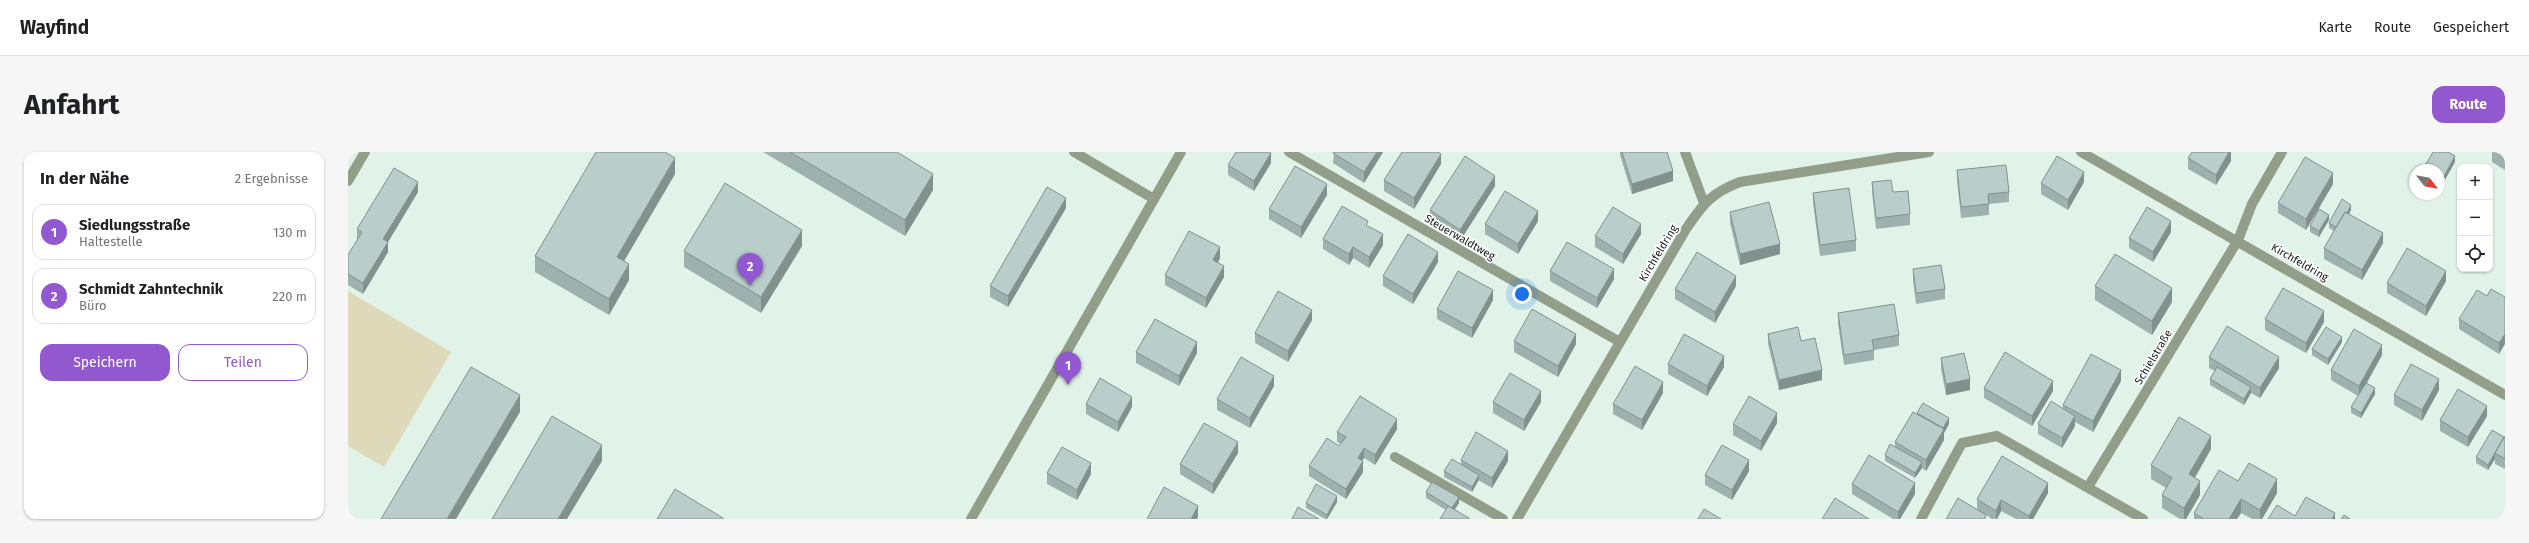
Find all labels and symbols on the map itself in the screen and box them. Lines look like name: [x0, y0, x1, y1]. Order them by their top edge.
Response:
north arrow: [2409, 164, 2445, 200]
street label: Steuerwaldtweg: [1422, 212, 1498, 263]
street label: Kirchfeldring: [1636, 222, 1681, 284]
street label: Kirchfeldring: [2269, 241, 2331, 284]
pin: 2: [737, 253, 763, 286]
your location: [1512, 284, 1532, 304]
street label: Schielstraße: [2132, 328, 2175, 387]
pin: 1: [1055, 352, 1081, 385]

